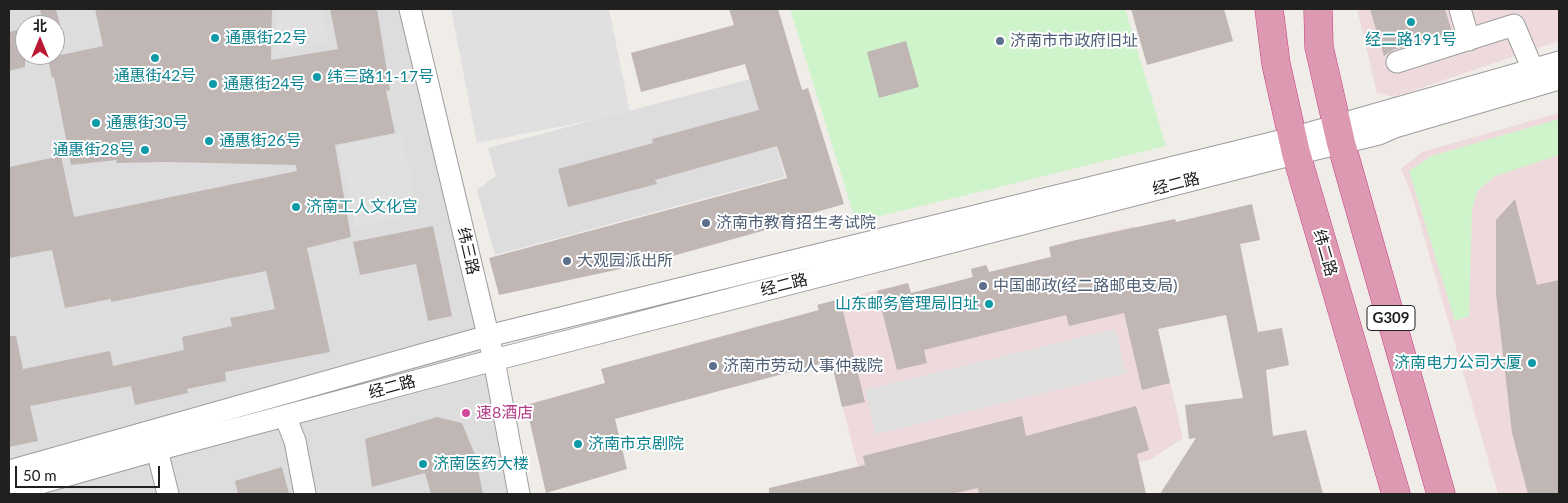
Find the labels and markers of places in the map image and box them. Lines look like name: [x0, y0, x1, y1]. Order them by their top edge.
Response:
marker: 经二路191号: [1405, 16, 1417, 28]
place label: 通惠街22号: [225, 28, 308, 48]
place label: 经二路191号: [1365, 30, 1457, 50]
place label: 济南市市政府旧址: [1010, 31, 1138, 51]
marker: 通惠街22号: [209, 32, 221, 44]
marker: 济南市市政府旧址: [994, 35, 1006, 47]
marker: 通惠街42号: [149, 52, 161, 64]
place label: 通惠街42号: [114, 66, 196, 86]
place label: 纬三路11-17号: [327, 67, 434, 87]
marker: 纬三路11-17号: [311, 71, 323, 83]
place label: 通惠街24号: [223, 74, 306, 94]
marker: 通惠街24号: [207, 78, 219, 90]
place label: 通惠街30号: [106, 113, 189, 133]
marker: 通惠街30号: [90, 117, 102, 129]
place label: 通惠街26号: [219, 131, 302, 151]
marker: 通惠街26号: [203, 135, 215, 147]
place label: 通惠街28号: [52, 140, 135, 160]
marker: 通惠街28号: [139, 144, 151, 156]
place label: 济南工人文化宫: [306, 197, 418, 217]
marker: 济南工人文化宫: [290, 201, 302, 213]
place label: 济南市教育招生考试院: [716, 213, 876, 233]
marker: 济南市教育招生考试院: [700, 217, 712, 229]
place label: 大观园派出所: [577, 251, 673, 271]
marker: 大观园派出所: [561, 255, 573, 267]
place label: 中国邮政(经二路邮电支局): [993, 276, 1178, 296]
marker: 中国邮政(经二路邮电支局): [977, 280, 989, 292]
place label: 山东邮务管理局旧址: [835, 294, 979, 314]
marker: 山东邮务管理局旧址: [983, 298, 995, 310]
place label: 济南电力公司大厦: [1394, 353, 1522, 373]
place label: 济南市劳动人事仲裁院: [723, 356, 883, 376]
marker: 济南电力公司大厦: [1526, 357, 1538, 369]
marker: 济南市劳动人事仲裁院: [707, 360, 719, 372]
place label: 速8酒店: [476, 403, 533, 423]
marker: 速8酒店: [460, 407, 472, 419]
place label: 济南市京剧院: [588, 434, 684, 454]
marker: 济南市京剧院: [572, 438, 584, 450]
place label: 济南医药大楼: [433, 454, 529, 474]
marker: 济南医药大楼: [417, 458, 429, 470]

